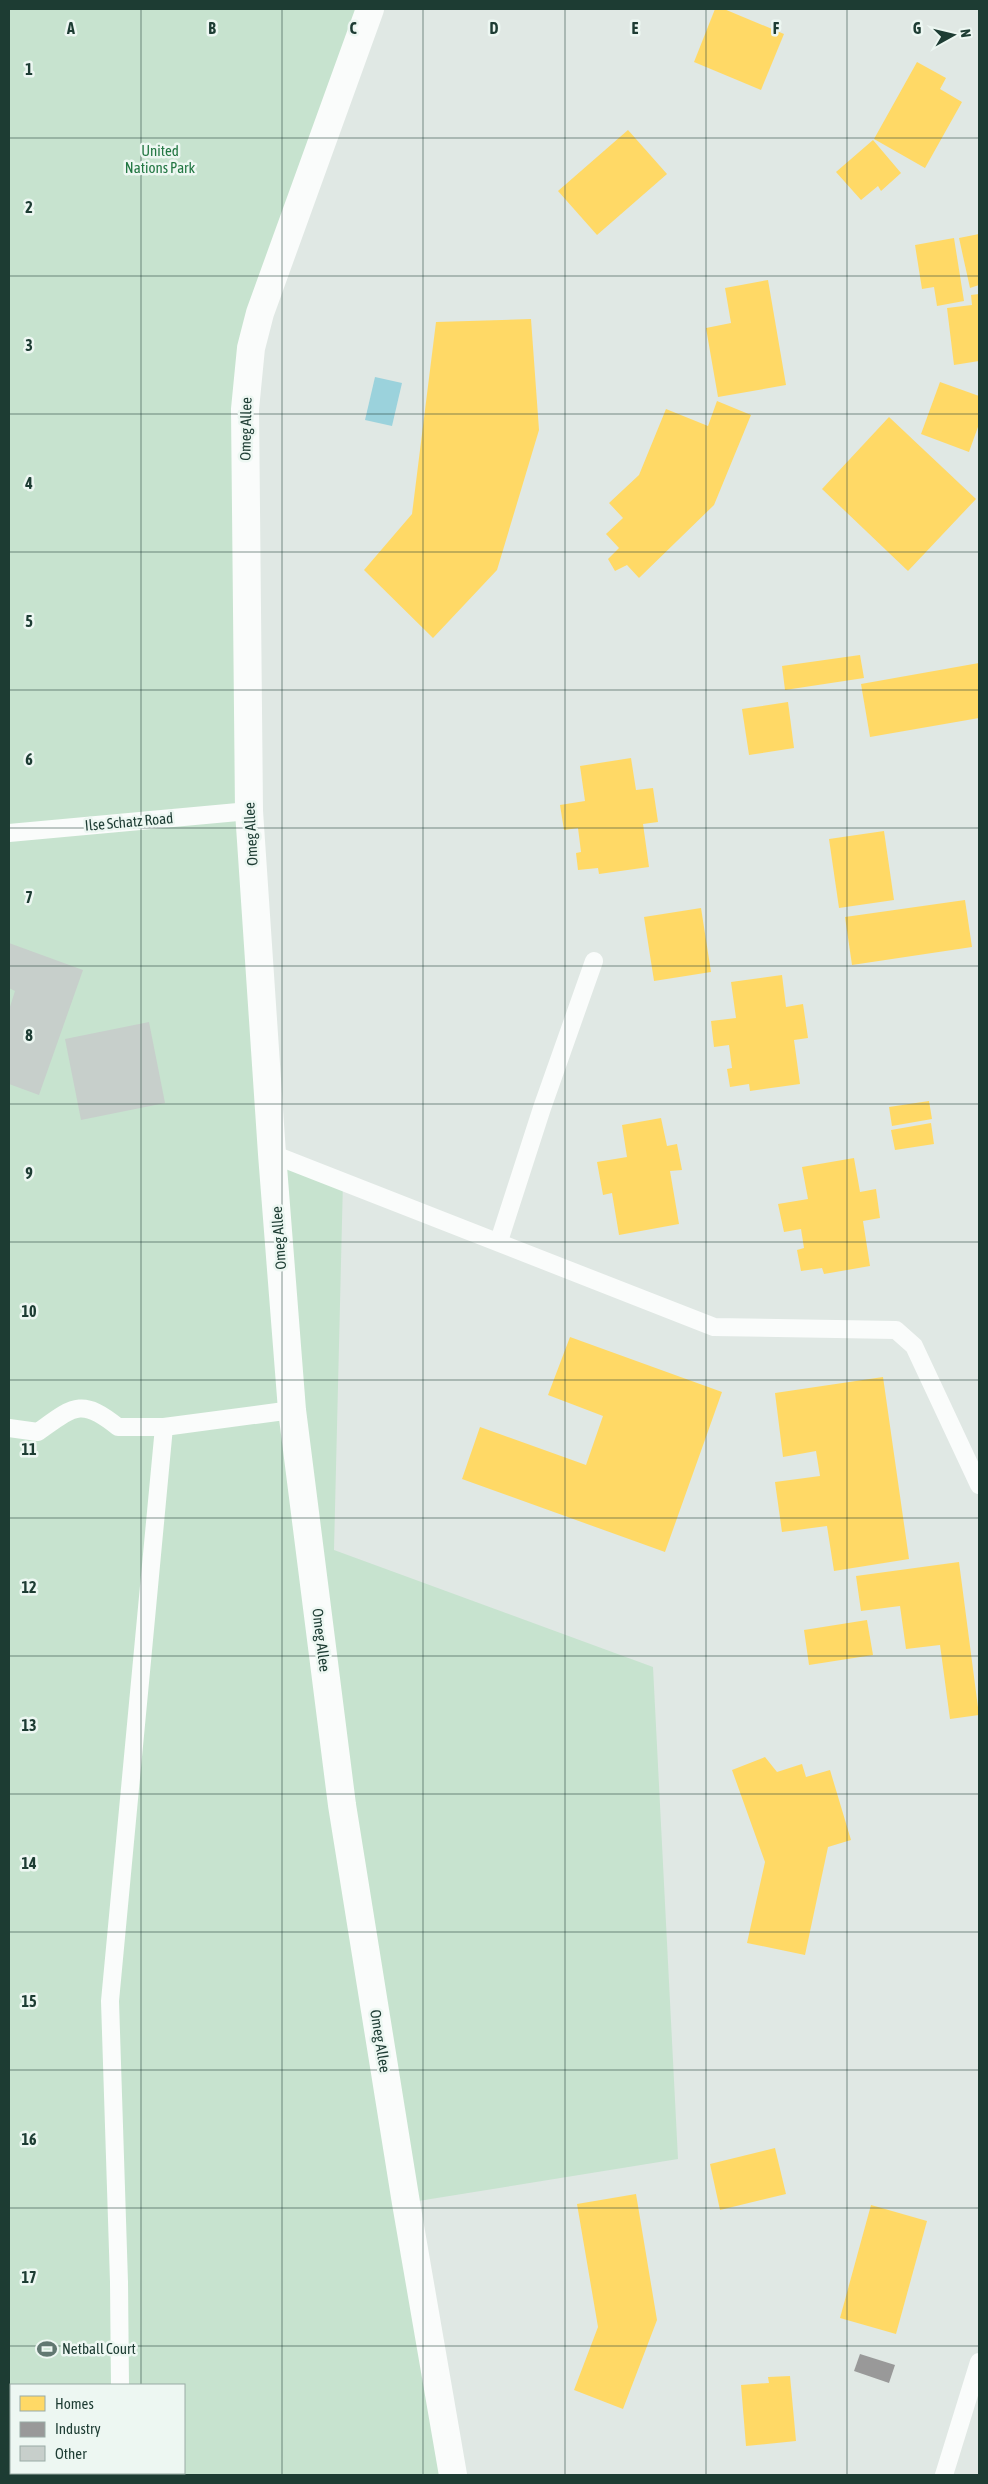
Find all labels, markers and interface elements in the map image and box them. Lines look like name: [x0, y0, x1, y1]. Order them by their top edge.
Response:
north arrow: [928, 10, 978, 60]
text: A: [66, 19, 75, 37]
text: B: [208, 19, 216, 37]
text: C: [349, 19, 357, 37]
text: D: [490, 19, 499, 37]
text: E: [632, 19, 639, 37]
text: F: [773, 19, 780, 37]
text: G: [913, 19, 922, 37]
text: N: [957, 28, 974, 38]
text: 1: [25, 60, 33, 78]
park label: United Nations Park: [125, 142, 196, 176]
text: 2: [25, 198, 33, 216]
text: 3: [25, 336, 33, 354]
street label: Omeg Allee: [236, 397, 255, 461]
text: 4: [24, 474, 33, 492]
text: 5: [25, 612, 33, 630]
text: 6: [25, 750, 33, 768]
street label: Omeg Allee: [240, 802, 261, 866]
street label: Ilse Schatz Road: [84, 809, 174, 834]
text: 7: [25, 888, 33, 906]
text: 8: [25, 1026, 33, 1044]
text: 9: [25, 1164, 33, 1182]
street label: Omeg Allee: [268, 1206, 289, 1270]
text: 10: [21, 1302, 37, 1320]
text: 11: [21, 1440, 37, 1458]
text: 12: [21, 1578, 37, 1596]
street label: Omeg Allee: [309, 1607, 334, 1673]
text: 13: [21, 1716, 37, 1734]
text: 14: [21, 1854, 37, 1872]
text: 15: [21, 1992, 37, 2010]
street label: Omeg Allee: [367, 2008, 394, 2074]
text: 16: [21, 2130, 37, 2148]
text: 17: [21, 2268, 37, 2286]
sports icon: Netball Court: [36, 2338, 58, 2360]
place label: Netball Court: [62, 2340, 136, 2357]
legend: [10, 2384, 185, 2474]
text: Homes: [55, 2395, 94, 2412]
text: Industry: [55, 2420, 101, 2437]
text: Other: [55, 2445, 87, 2462]

